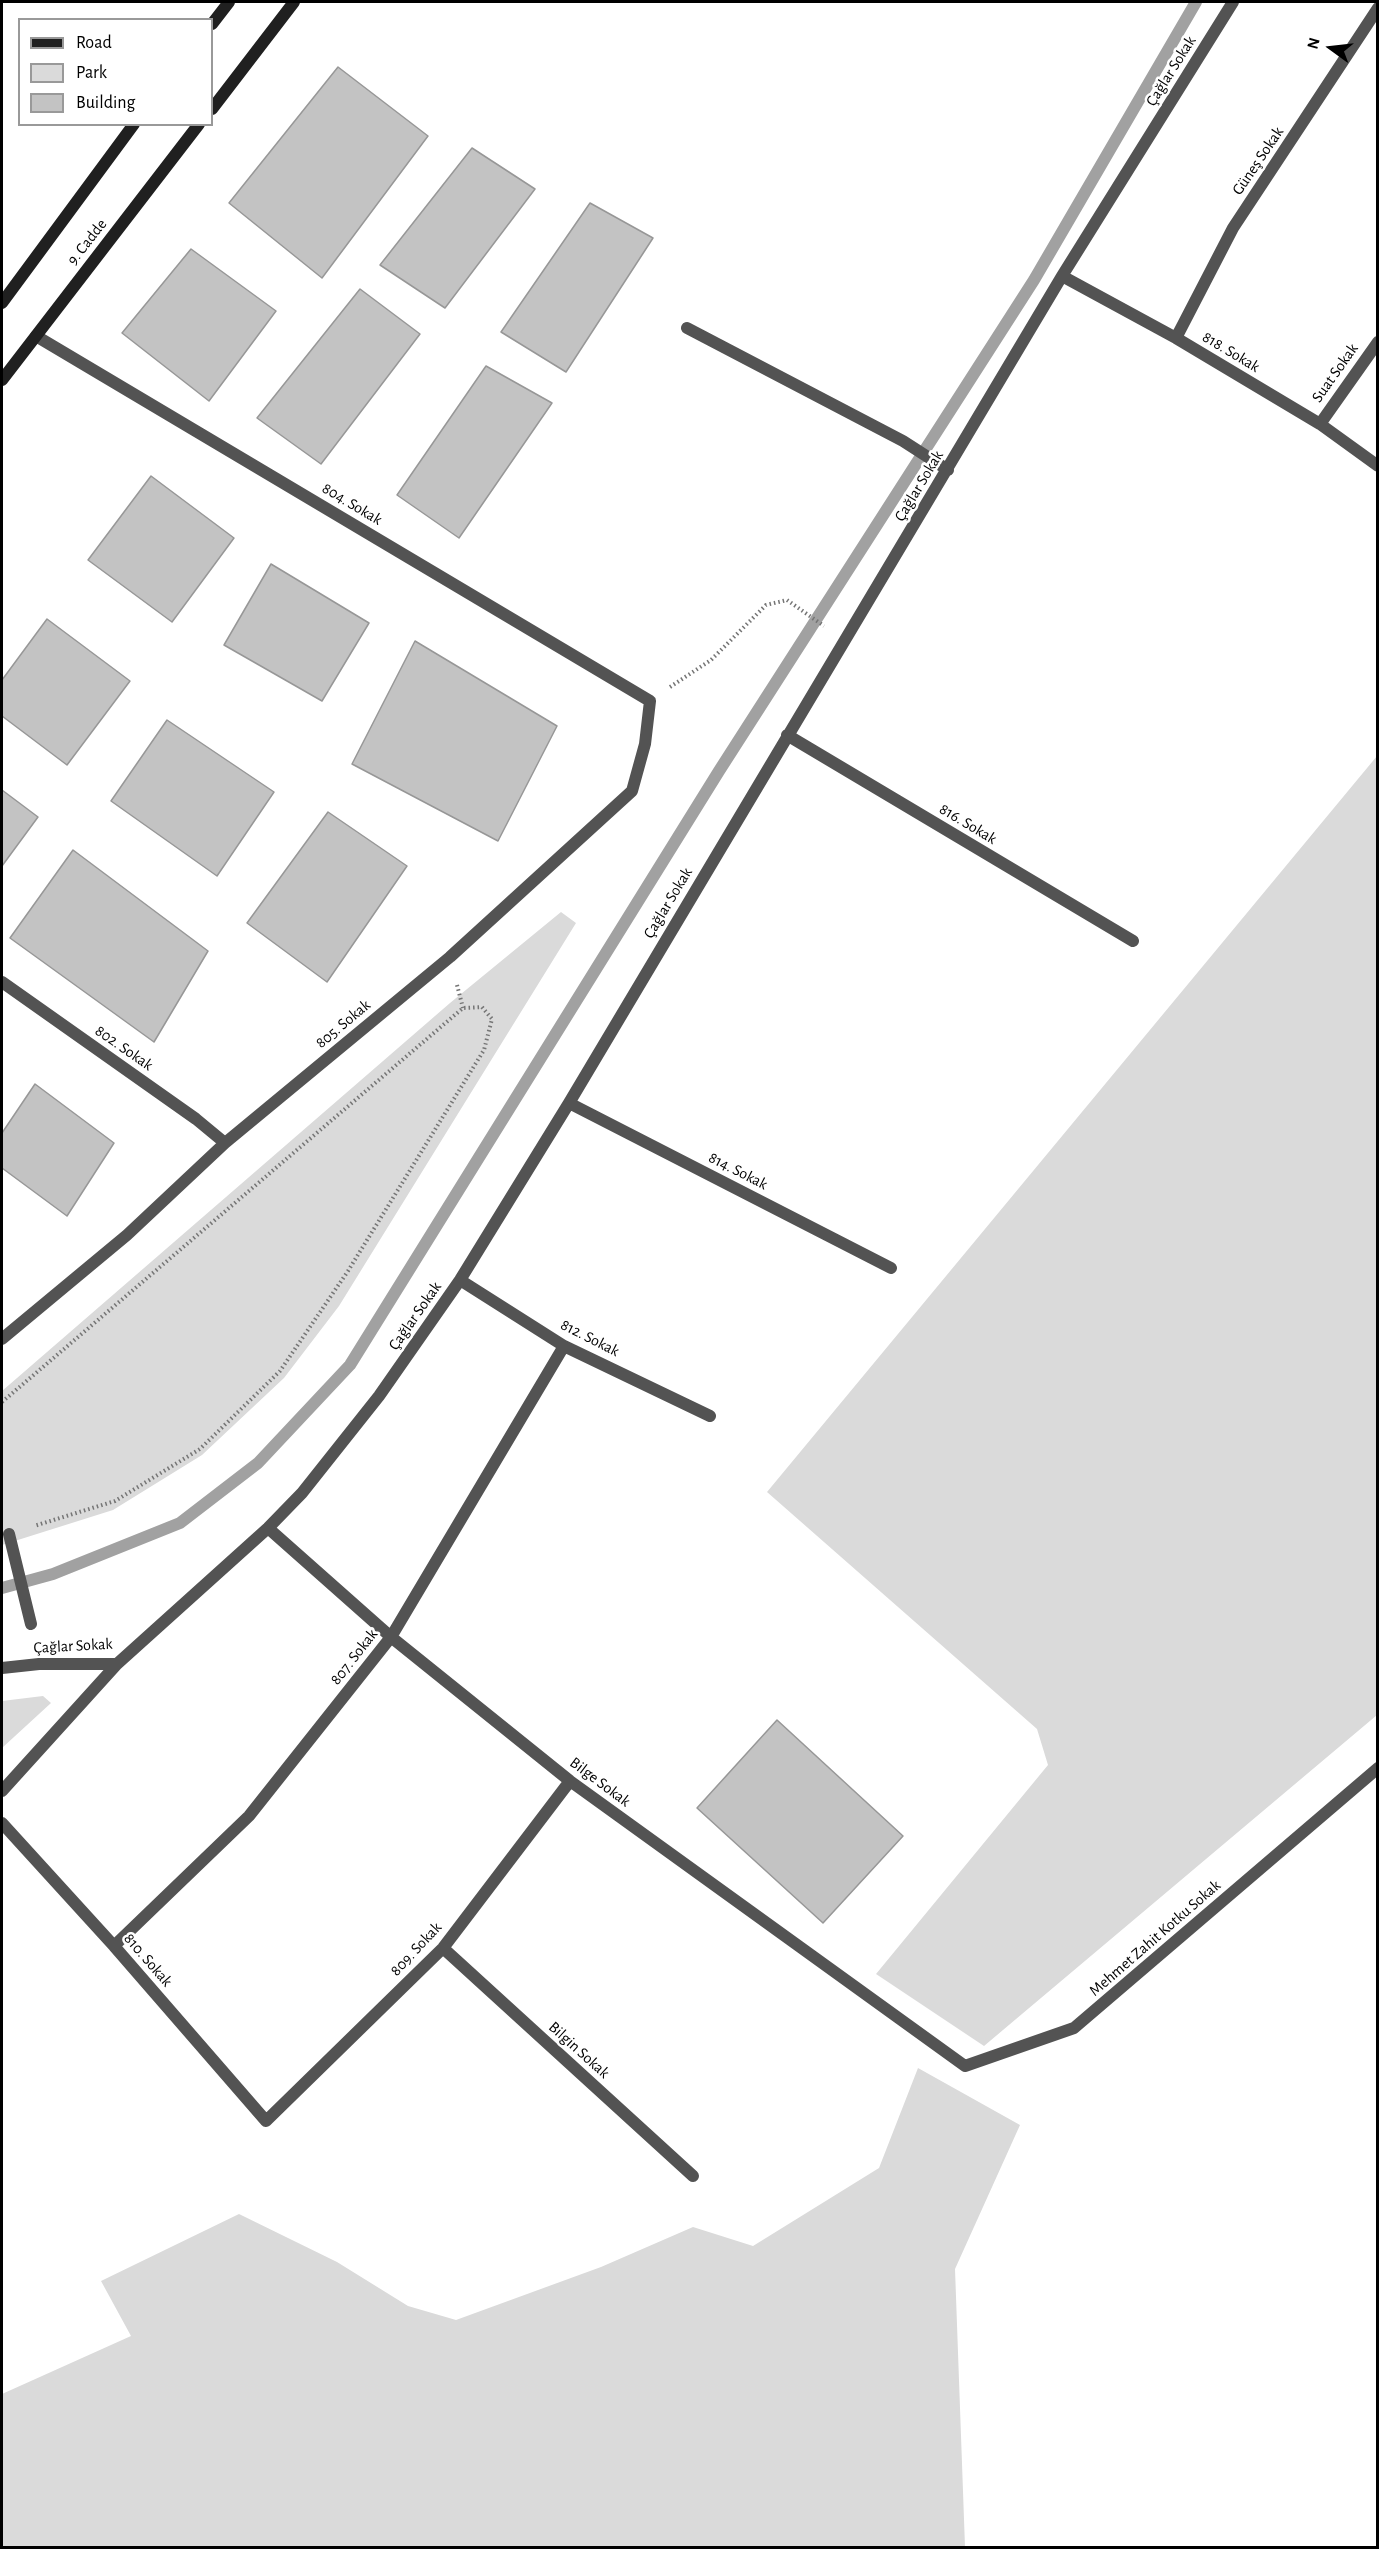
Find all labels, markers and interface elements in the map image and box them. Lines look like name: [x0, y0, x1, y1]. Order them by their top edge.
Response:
legend: [18, 18, 213, 126]
north arrow: [1301, 18, 1361, 78]
street label: Çağlar Sokak: [1142, 32, 1200, 110]
text: Road: [76, 34, 112, 52]
text: N: [1304, 36, 1323, 51]
text: Park: [76, 64, 107, 82]
text: Building: [76, 94, 135, 112]
street label: Güneş Sokak: [1228, 123, 1288, 199]
street label: 9. Cadde: [63, 215, 111, 269]
street label: 818. Sokak: [1199, 327, 1263, 377]
street label: Suat Sokak: [1308, 340, 1362, 406]
street label: Çağlar Sokak: [890, 447, 948, 525]
street label: 804. Sokak: [318, 479, 386, 529]
street label: 816. Sokak: [936, 799, 1000, 849]
street label: Çağlar Sokak: [639, 864, 697, 942]
street label: 805. Sokak: [312, 996, 374, 1052]
street label: 802. Sokak: [91, 1021, 157, 1075]
street label: 814. Sokak: [705, 1148, 771, 1194]
street label: Çağlar Sokak: [384, 1278, 446, 1354]
street label: 812. Sokak: [557, 1315, 623, 1361]
street label: 807. Sokak: [326, 1625, 382, 1689]
street label: Çağlar Sokak: [33, 1634, 113, 1658]
street label: Bilge Sokak: [566, 1753, 634, 1811]
street label: Mehmet Zahit Kotku Sokak: [1085, 1876, 1225, 2000]
street label: 809. Sokak: [386, 1918, 446, 1980]
street label: 810. Sokak: [120, 1929, 176, 1991]
street label: Bilgin Sokak: [544, 2018, 614, 2082]

